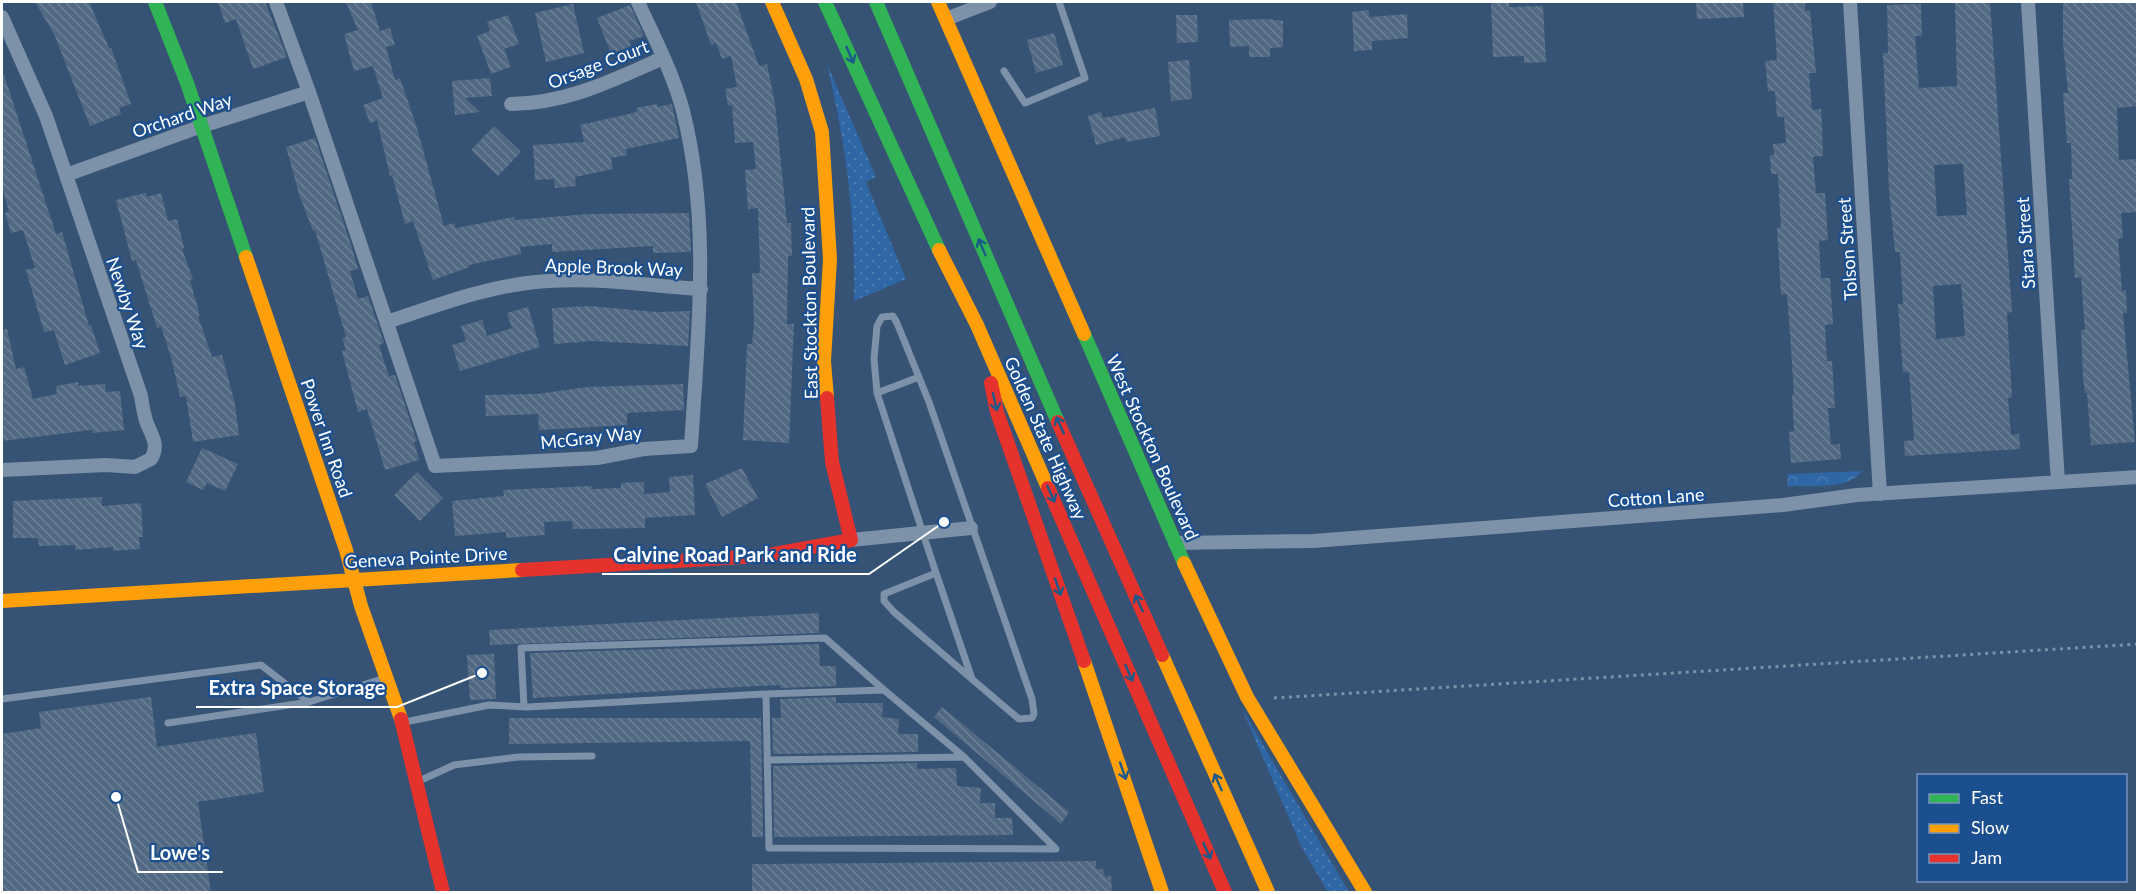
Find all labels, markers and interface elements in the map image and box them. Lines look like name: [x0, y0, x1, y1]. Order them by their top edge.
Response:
street label: Orsage Court: [545, 35, 652, 93]
one-way arrow: [844, 45, 856, 63]
street label: Orchard Way: [129, 87, 236, 142]
street label: Tolson Street: [1832, 196, 1862, 301]
street label: Stara Street: [2011, 196, 2039, 290]
street label: East Stockton Boulevard: [796, 206, 822, 400]
one-way arrow: [976, 238, 987, 256]
street label: Newby Way: [102, 254, 154, 353]
street label: Apple Brook Way: [545, 254, 684, 280]
street label: West Stockton Boulevard: [1102, 351, 1204, 543]
street label: Golden State Highway: [1000, 353, 1092, 524]
street label: Power Inn Road: [296, 376, 358, 500]
one-way arrow: [990, 393, 1002, 412]
one-way arrow: [1054, 417, 1065, 435]
street label: McGray Way: [539, 421, 643, 453]
street label: Cotton Lane: [1607, 483, 1705, 511]
one-way arrow: [1047, 485, 1058, 503]
callout: Calvine Road Park and Ride: [602, 536, 869, 574]
street label: Geneva Pointe Drive: [344, 542, 508, 572]
text: Calvine Road Park and Ride: [613, 542, 857, 566]
one-way arrow: [1054, 577, 1065, 596]
one-way arrow: [1133, 595, 1144, 613]
one-way arrow: [1124, 663, 1136, 681]
callout: Extra Space Storage: [196, 669, 397, 707]
text: Extra Space Storage: [209, 675, 386, 699]
one-way arrow: [1118, 761, 1129, 780]
one-way arrow: [1212, 773, 1224, 791]
legend: [1917, 774, 2127, 882]
text: Fast: [1971, 786, 2004, 808]
text: Slow: [1971, 816, 2009, 838]
callout: Lowe's: [138, 834, 223, 872]
text: Lowe's: [150, 840, 210, 864]
one-way arrow: [1202, 842, 1214, 860]
text: Jam: [1971, 846, 2002, 868]

